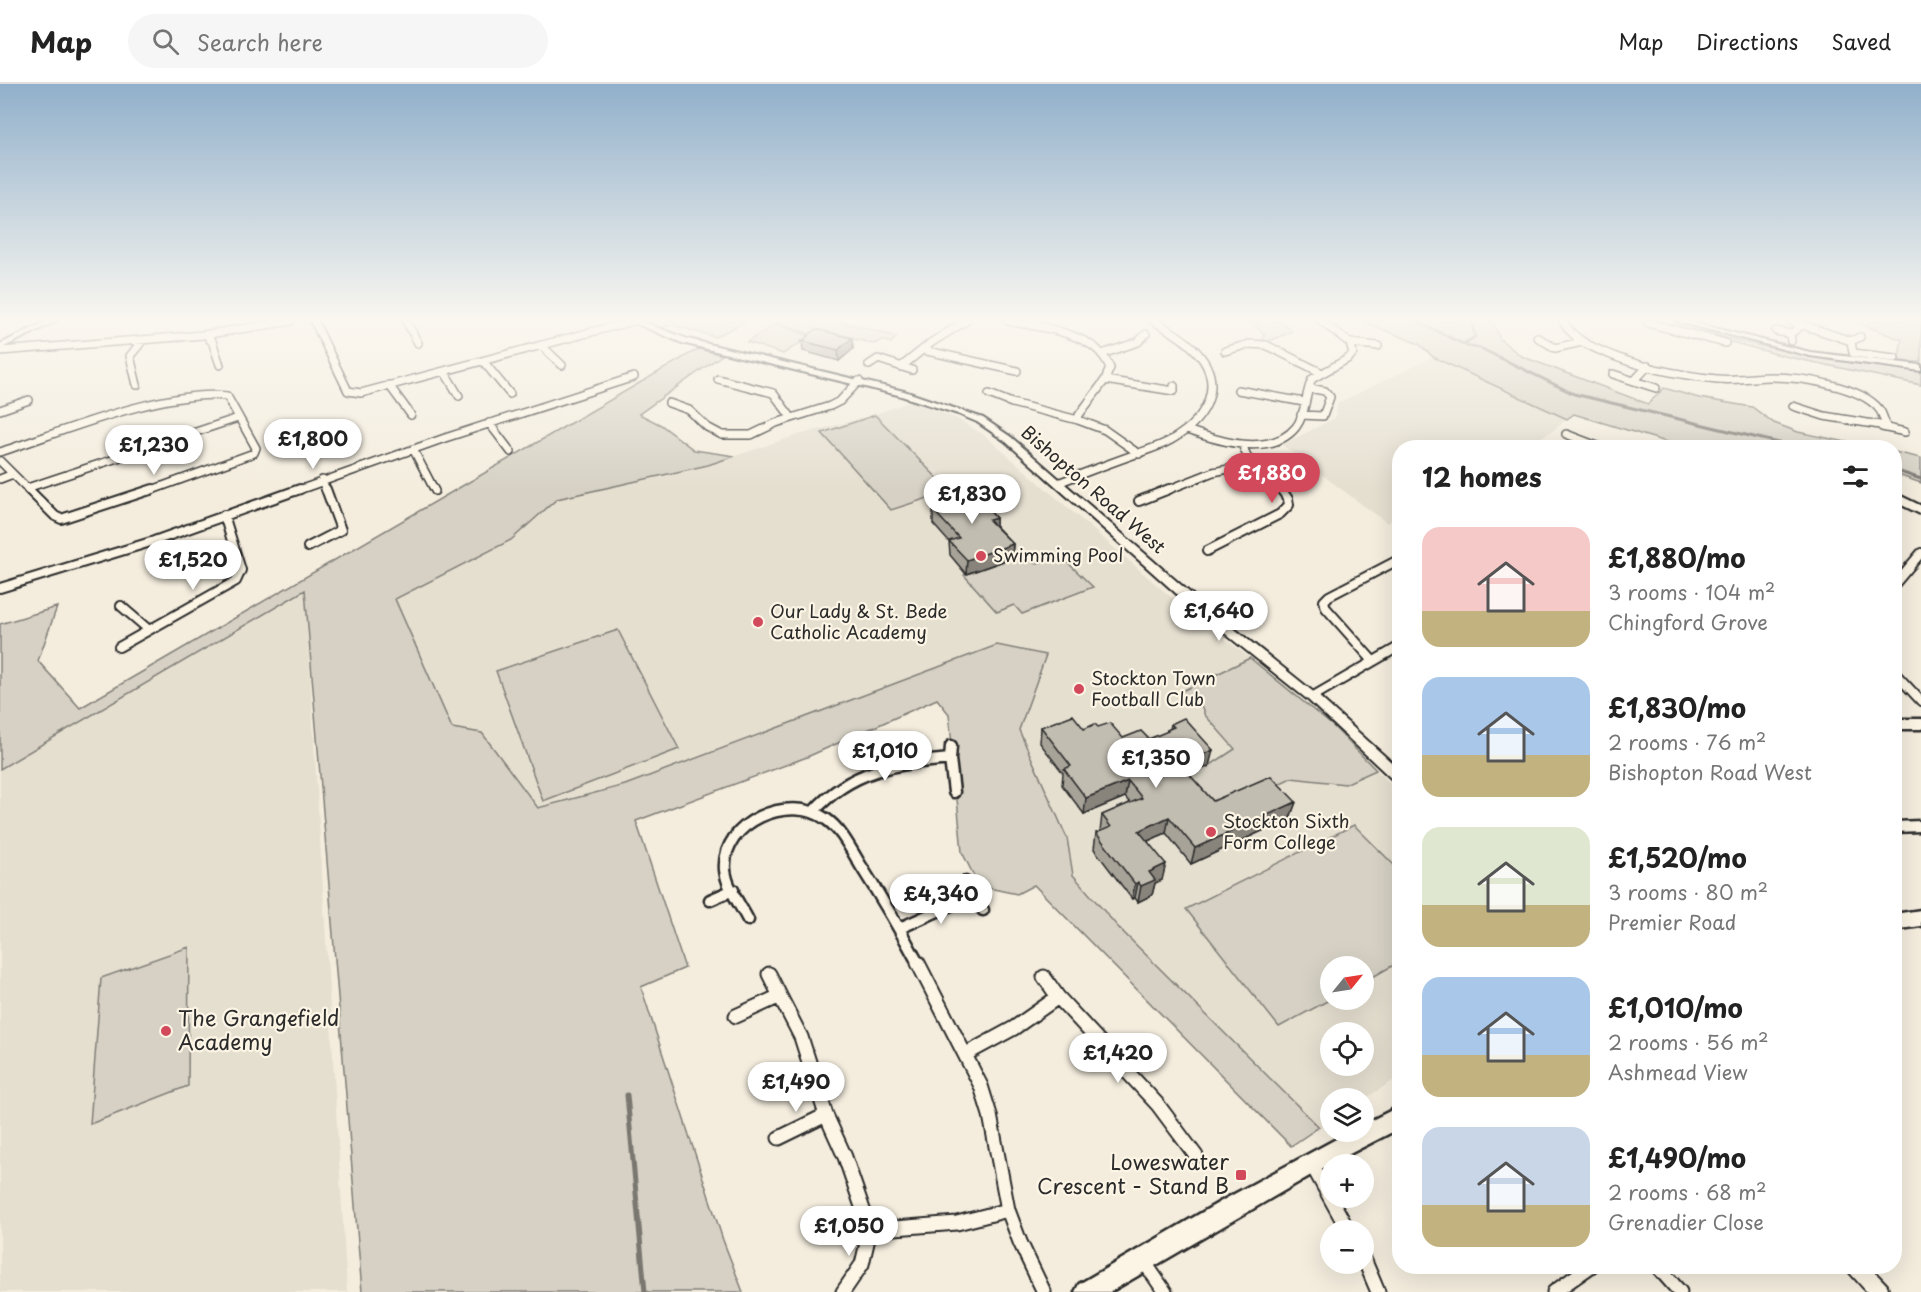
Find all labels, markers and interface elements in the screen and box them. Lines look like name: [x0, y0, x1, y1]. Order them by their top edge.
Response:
search box: [128, 14, 548, 68]
text: Map: [30, 20, 92, 63]
icon: search: [149, 25, 182, 58]
text: Search here: [197, 25, 323, 58]
text: Map: [1618, 25, 1663, 57]
text: Directions: [1696, 25, 1798, 57]
text: Saved: [1831, 25, 1891, 57]
street label: Bishopton Road West: [1016, 418, 1172, 559]
pin: £1,800: [264, 419, 362, 470]
text: £1,800: [278, 423, 348, 453]
pin: £1,230: [105, 425, 203, 476]
text: £1,230: [119, 429, 189, 459]
pin: £1,880: [1223, 453, 1321, 504]
text: £1,880: [1238, 457, 1306, 487]
text: 12 homes: [1422, 457, 1542, 496]
icon: filters: [1839, 460, 1872, 493]
pin: £1,830: [923, 474, 1021, 525]
text: £1,830: [938, 478, 1006, 508]
text: £1,880/mo: [1608, 538, 1746, 577]
pin: £1,520: [144, 540, 242, 591]
place label: Swimming Pool: [993, 541, 1123, 568]
text: £1,520: [158, 544, 228, 574]
marker: Swimming Pool: [974, 549, 988, 563]
icon: home: [1470, 551, 1542, 623]
text: 3 rooms · 104 m²: [1608, 577, 1775, 607]
pin: £1,640: [1170, 591, 1268, 642]
text: £1,640: [1184, 595, 1254, 625]
place label: Our Lady & St. Bede Catholic Academy: [770, 597, 948, 645]
text: Chingford Grove: [1608, 607, 1768, 637]
marker: Our Lady & St. Bede Catholic Academy: [751, 615, 765, 629]
place label: Stockton Town Football Club: [1091, 664, 1216, 712]
marker: Stockton Town Football Club: [1072, 682, 1086, 696]
text: £1,830/mo: [1608, 688, 1746, 727]
icon: home: [1470, 701, 1542, 773]
text: 2 rooms · 76 m²: [1608, 727, 1766, 757]
pin: £1,010: [836, 731, 934, 782]
text: £1,010: [852, 735, 918, 765]
pin: £1,350: [1107, 738, 1205, 789]
text: £1,350: [1121, 742, 1191, 772]
text: Bishopton Road West: [1608, 757, 1812, 787]
place label: Stockton Sixth Form College: [1223, 807, 1350, 855]
marker: Stockton Sixth Form College: [1204, 825, 1218, 839]
text: £1,520/mo: [1608, 838, 1747, 877]
icon: home: [1470, 851, 1542, 923]
pin: £4,340: [892, 874, 990, 925]
text: 3 rooms · 80 m²: [1608, 877, 1768, 907]
text: £4,340: [903, 878, 979, 908]
text: Premier Road: [1608, 907, 1736, 937]
north arrow: [1320, 956, 1374, 1010]
map controls: [1320, 956, 1374, 1274]
text: £1,010/mo: [1608, 988, 1743, 1027]
place label: The Grangefield Academy: [178, 1001, 339, 1057]
icon: home: [1470, 1001, 1542, 1073]
button: locate: [1320, 1022, 1374, 1076]
marker: The Grangefield Academy: [159, 1024, 173, 1038]
text: 2 rooms · 56 m²: [1608, 1027, 1769, 1057]
pin: £1,420: [1069, 1033, 1167, 1084]
text: £1,420: [1083, 1037, 1153, 1067]
text: Ashmead View: [1608, 1057, 1748, 1087]
pin: £1,490: [747, 1062, 845, 1113]
text: £1,490: [762, 1066, 830, 1096]
button: layers: [1320, 1088, 1374, 1142]
text: £1,490/mo: [1608, 1138, 1746, 1177]
place label: Loweswater Crescent - Stand B: [1037, 1145, 1229, 1201]
icon: home: [1470, 1151, 1542, 1223]
button: +: [1320, 1154, 1374, 1208]
marker: Loweswater Crescent - Stand B: [1234, 1168, 1248, 1182]
text: 2 rooms · 68 m²: [1608, 1177, 1767, 1207]
pin: £1,050: [800, 1206, 898, 1257]
text: Grenadier Close: [1608, 1207, 1764, 1237]
text: £1,050: [814, 1210, 884, 1240]
button: −: [1320, 1220, 1374, 1274]

